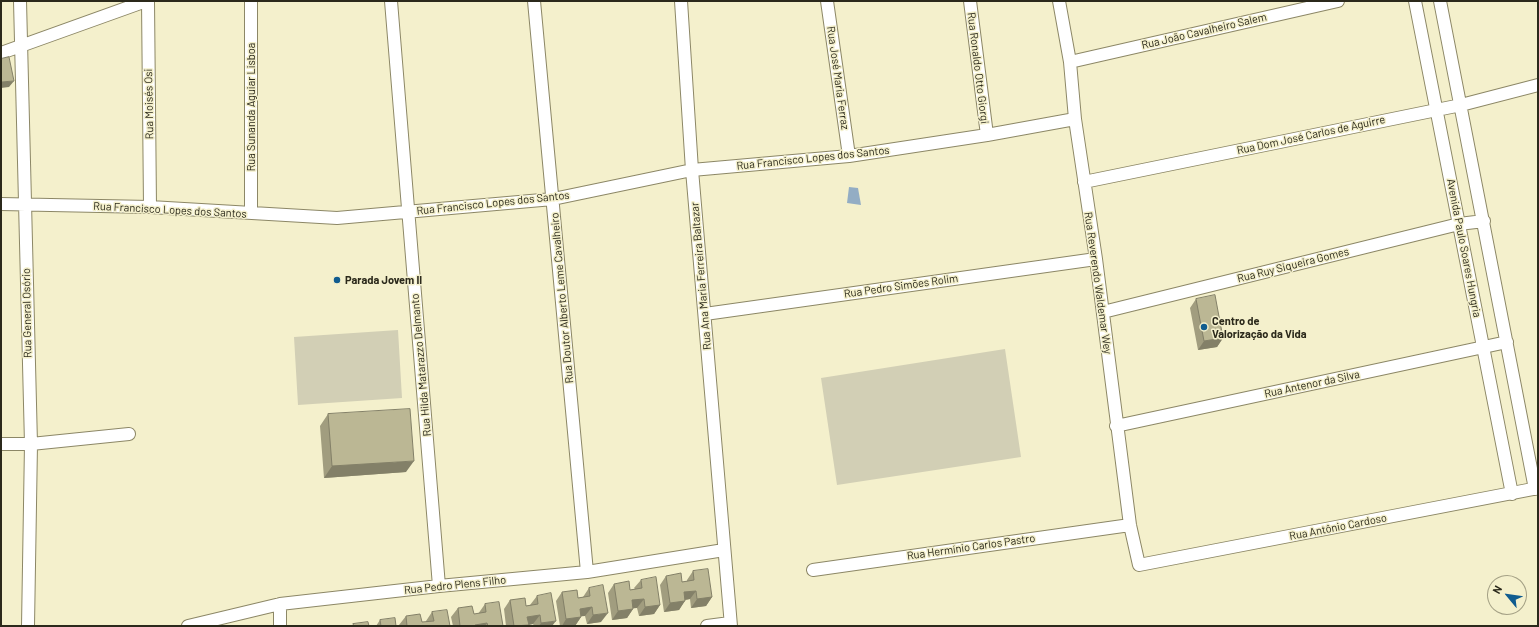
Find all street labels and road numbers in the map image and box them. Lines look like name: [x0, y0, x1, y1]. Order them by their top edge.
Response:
street label: Rua João Cavalheiro Salem: [1140, 10, 1268, 52]
street label: Rua Ronaldo Otto Giorgi: [965, 11, 991, 125]
street label: Rua José Maria Ferraz: [824, 25, 852, 131]
street label: Rua Sunanda Aguiar Lisboa: [244, 43, 258, 171]
street label: Rua Moisés Osi: [142, 69, 156, 139]
street label: Rua Dom José Carlos de Aguirre: [1236, 113, 1386, 157]
street label: Rua Francisco Lopes dos Santos: [736, 143, 890, 173]
street label: Avenida Paulo Soares Hungria: [1444, 177, 1484, 319]
street label: Rua Francisco Lopes dos Santos: [416, 188, 570, 218]
street label: Rua Francisco Lopes dos Santos: [93, 199, 247, 221]
street label: Rua Ana Maria Ferreira Baltazar: [688, 202, 714, 350]
street label: Rua Reverendo Waldemar Wey: [1081, 211, 1115, 355]
street label: Rua Doutor Alberto Leme Cavalheiro: [548, 212, 576, 384]
street label: Rua Ruy Siqueira Gomes: [1236, 245, 1350, 285]
street label: Rua General Osório: [20, 268, 34, 358]
street label: Rua Pedro Simões Rolim: [843, 271, 959, 301]
street label: Rua Hilda Matarazzo Delmanto: [408, 293, 434, 437]
street label: Rua Antenor da Silva: [1263, 367, 1361, 401]
street label: Rua Antônio Cardoso: [1288, 511, 1388, 543]
street label: Rua Hermínio Carlos Pastro: [906, 531, 1036, 563]
street label: Rua Pedro Plens Filho: [403, 573, 507, 597]

